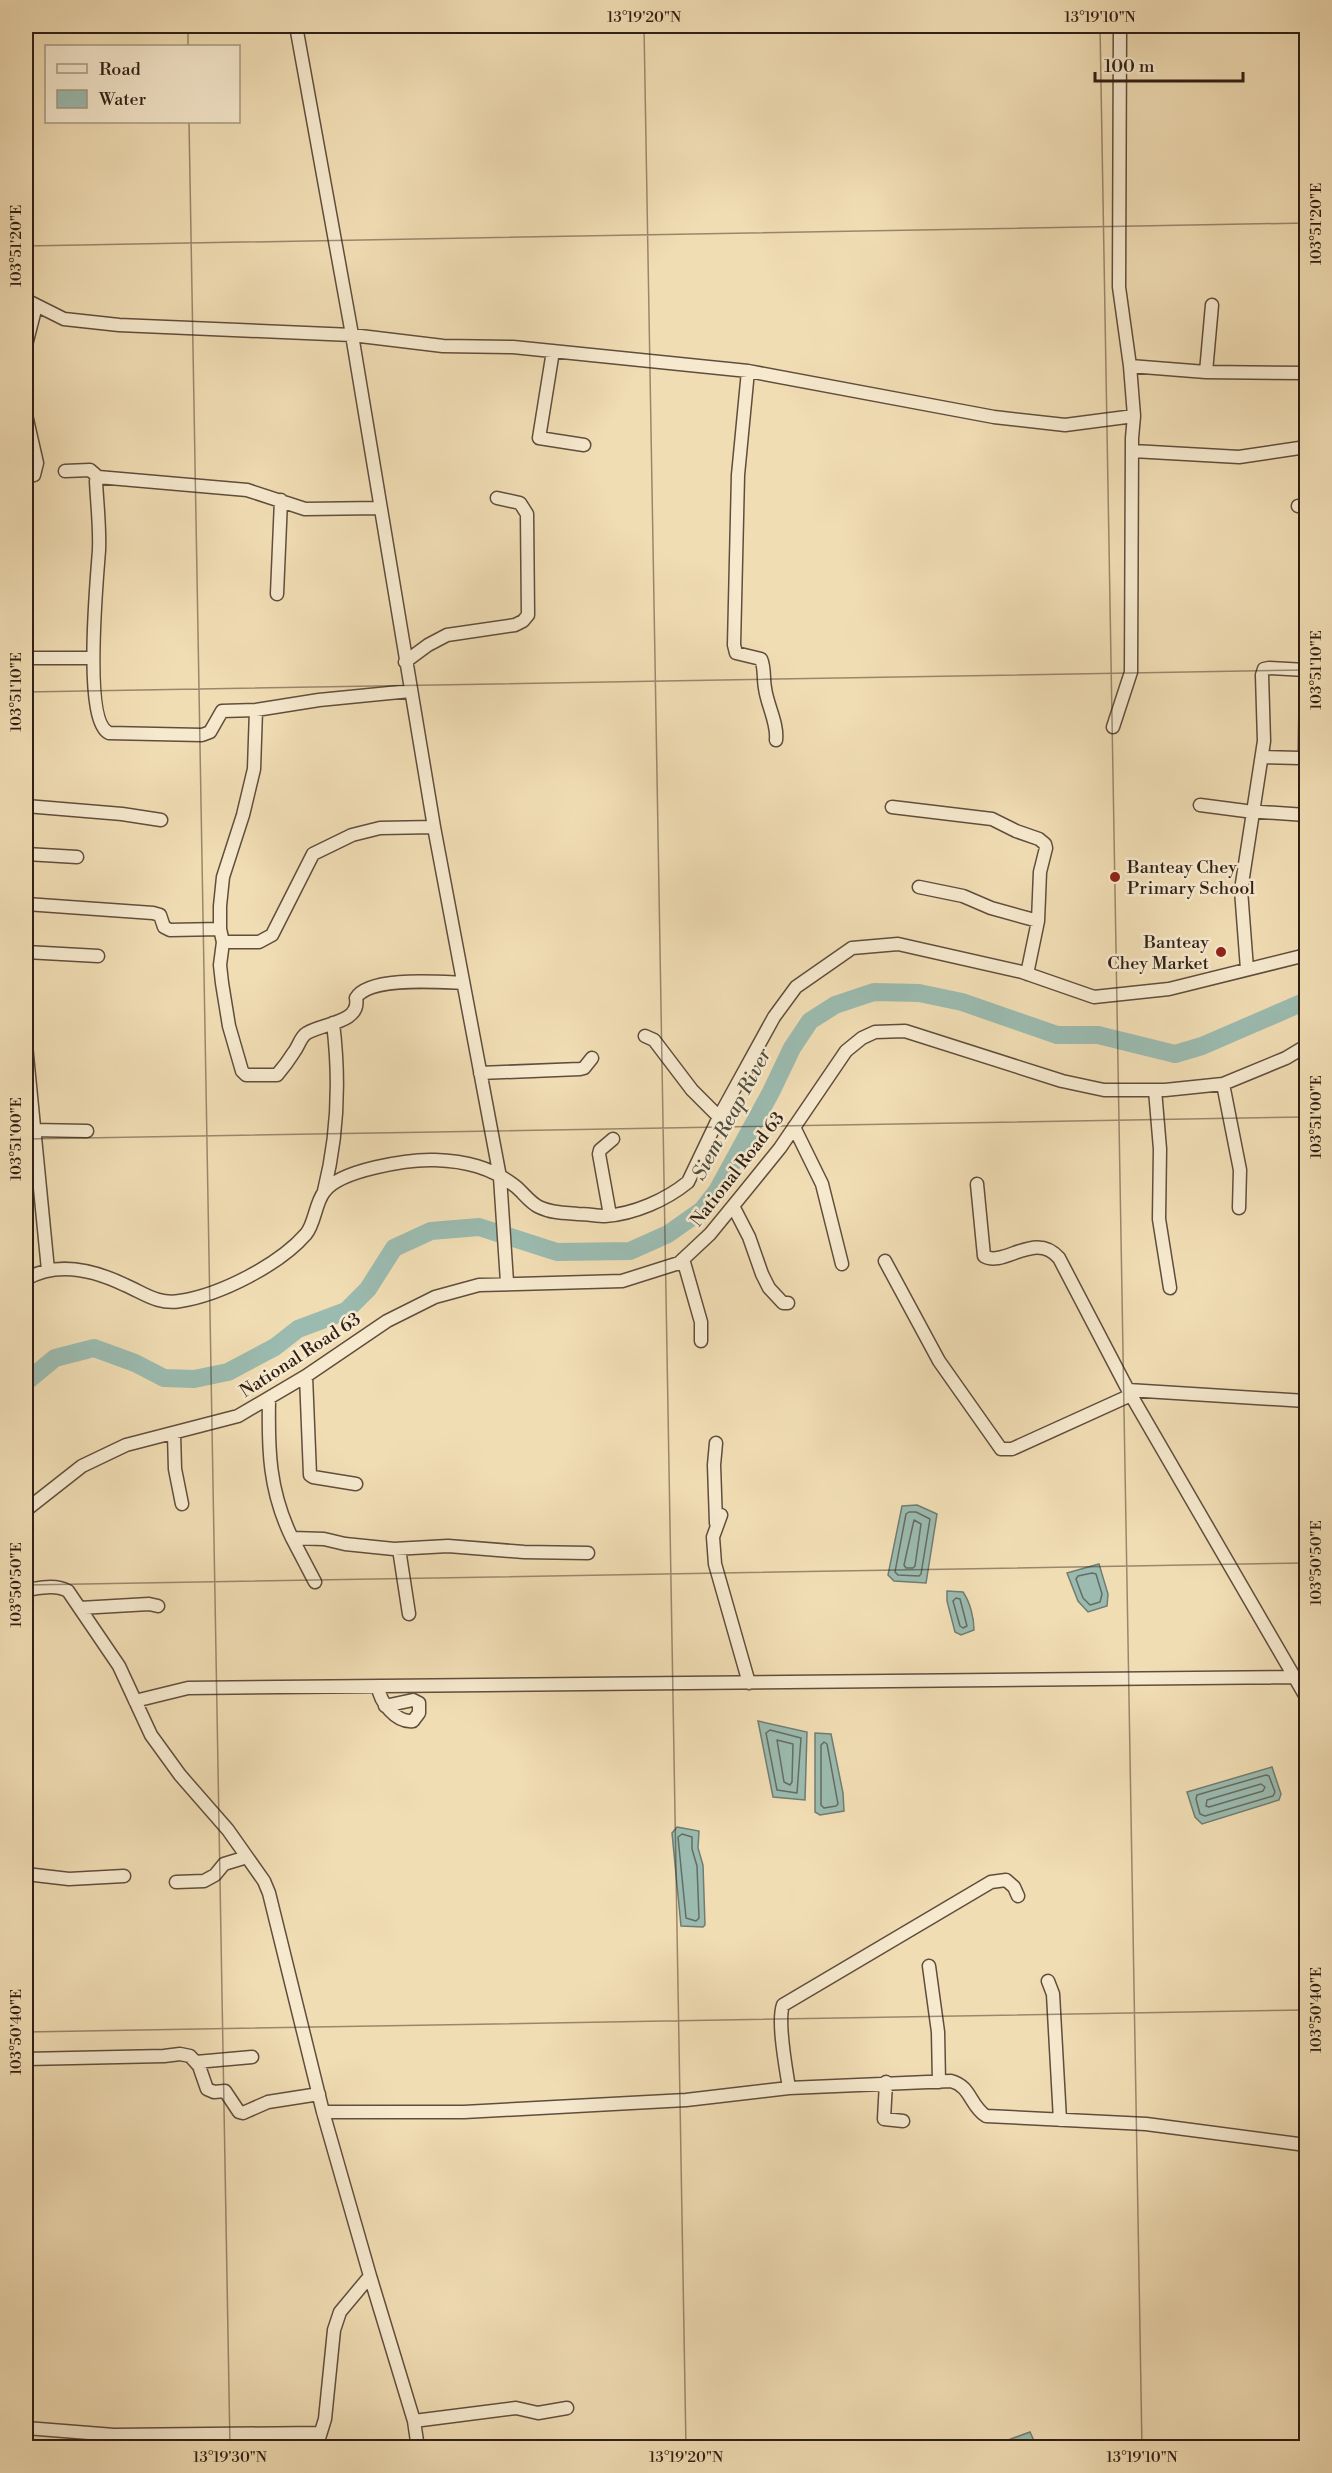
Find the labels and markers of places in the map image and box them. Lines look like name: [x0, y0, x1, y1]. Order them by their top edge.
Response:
place label: Banteay Chey Primary School: [1126, 856, 1255, 900]
marker: Banteay Chey Primary School: [1108, 870, 1122, 884]
place label: Banteay Chey Market: [1107, 931, 1210, 975]
marker: Banteay Chey Market: [1214, 945, 1228, 959]

